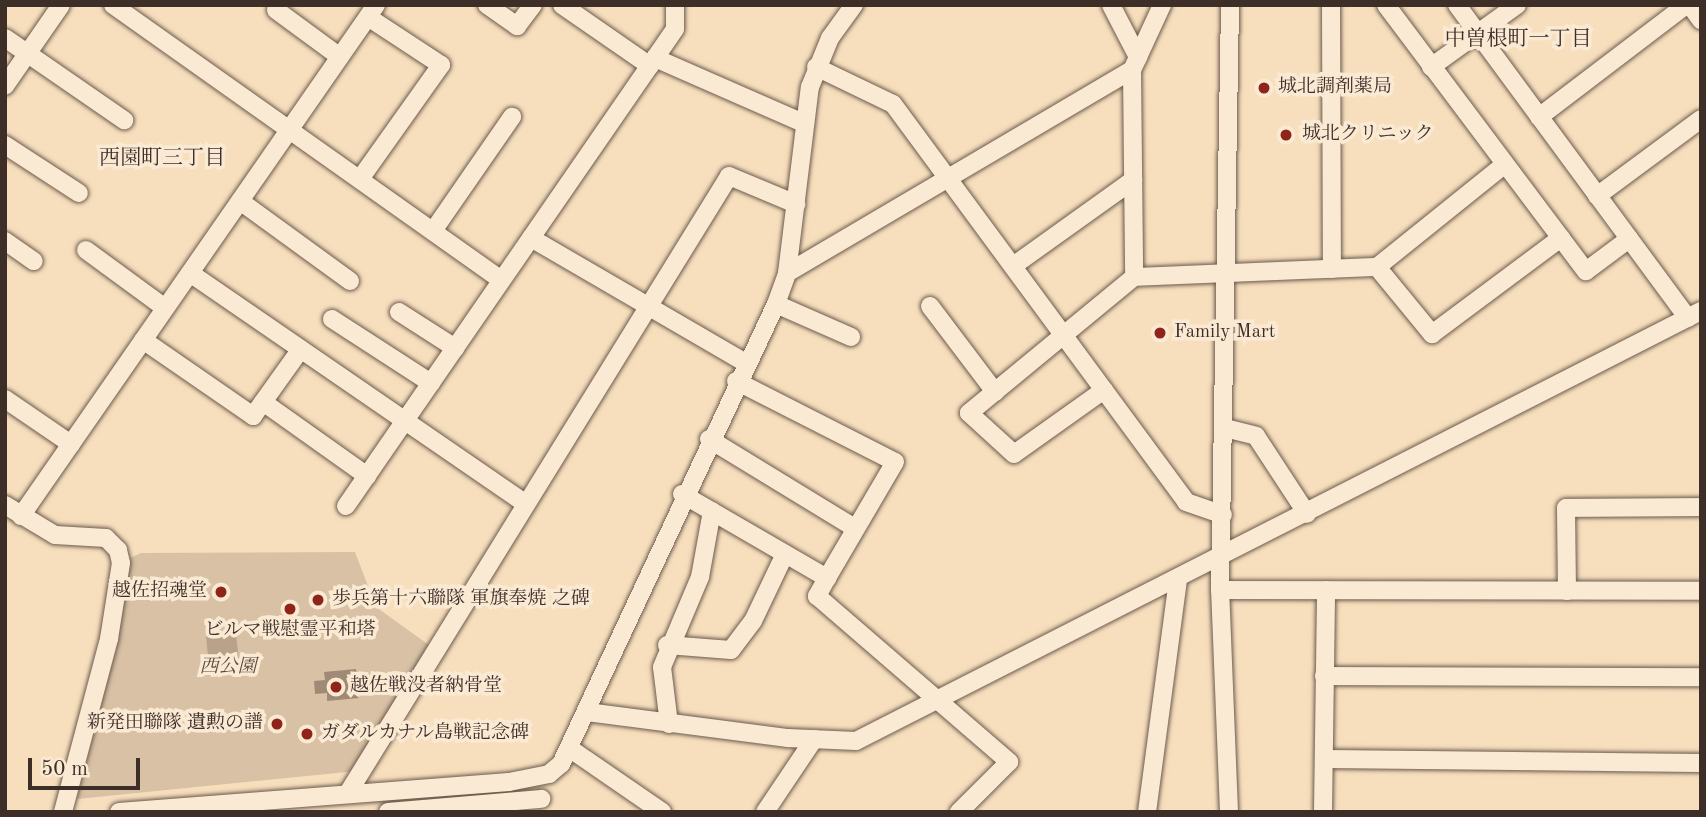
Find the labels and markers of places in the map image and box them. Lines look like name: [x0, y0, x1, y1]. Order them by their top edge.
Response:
place label: 城北調剤薬局: [1278, 77, 1392, 99]
marker: 城北調剤薬局: [1256, 80, 1272, 96]
place label: 城北クリニック: [1302, 124, 1435, 146]
marker: 城北クリニック: [1276, 125, 1296, 145]
place label: Family Mart: [1174, 322, 1275, 344]
marker: Family Mart: [1152, 325, 1168, 341]
place label: 越佐招魂堂: [112, 581, 207, 603]
marker: 越佐招魂堂: [213, 584, 229, 600]
place label: 歩兵第十六聯隊 軍旗奉焼 之碑: [332, 589, 590, 611]
marker: 歩兵第十六聯隊 軍旗奉焼 之碑: [310, 592, 326, 608]
marker: ビルマ戦慰霊平和塔: [282, 601, 298, 617]
place label: ビルマ戦慰霊平和塔: [205, 620, 375, 642]
place label: 越佐戦没者納骨堂: [350, 676, 502, 698]
marker: 越佐戦没者納骨堂: [328, 679, 344, 695]
place label: 新発田聯隊 遺勲の譜: [87, 713, 263, 735]
marker: 新発田聯隊 遺勲の譜: [269, 716, 285, 732]
place label: ガダルカナル島戦記念碑: [321, 723, 530, 745]
marker: ガダルカナル島戦記念碑: [299, 726, 315, 742]

